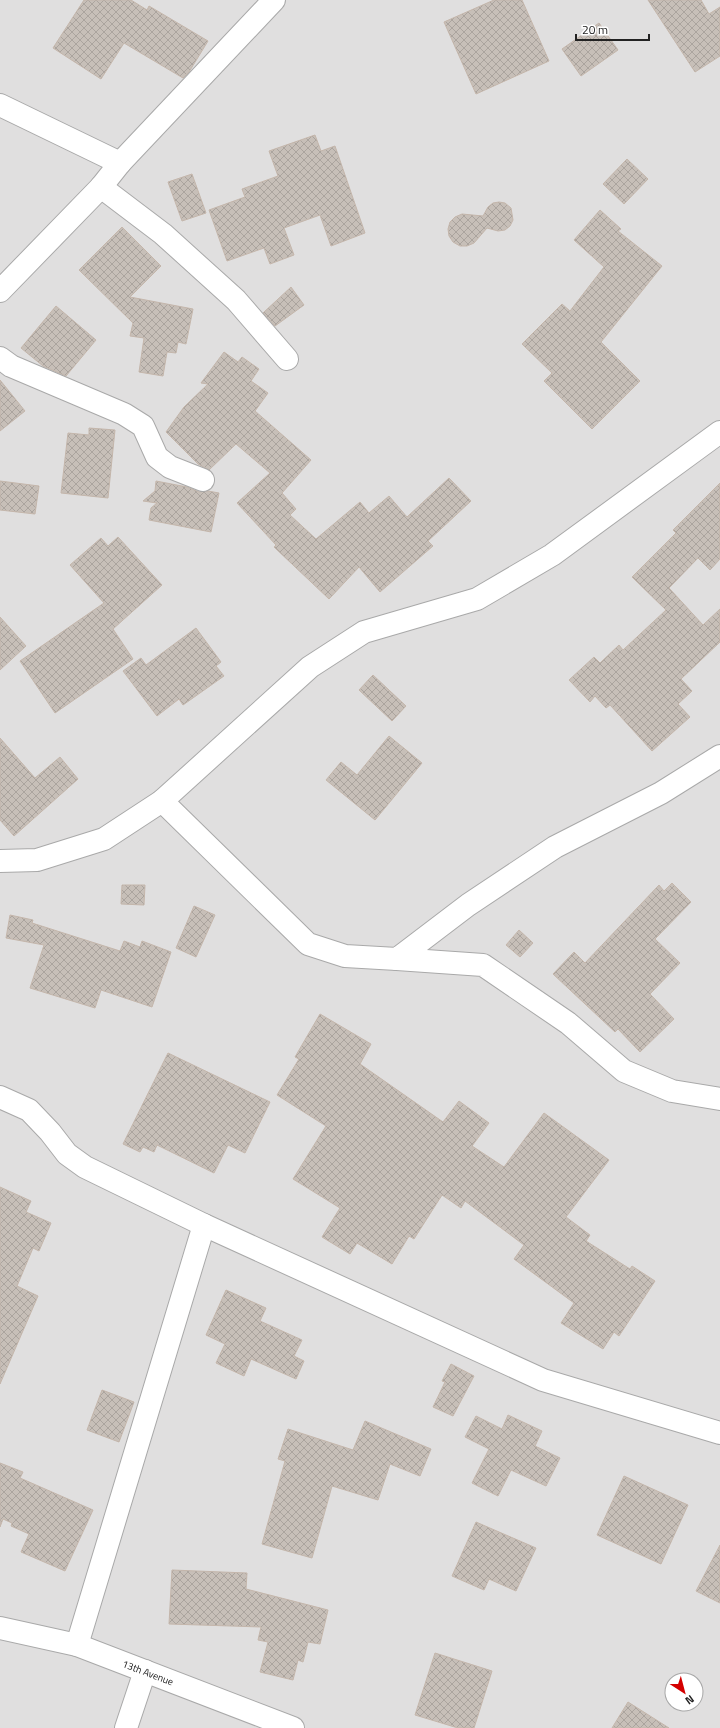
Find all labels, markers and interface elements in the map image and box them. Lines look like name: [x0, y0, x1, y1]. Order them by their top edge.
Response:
scale bar: [576, 16, 649, 42]
text: 20 m: [582, 20, 608, 39]
street label: 13th Avenue: [120, 1656, 176, 1689]
north arrow: [664, 1672, 704, 1712]
text: N: [682, 1691, 698, 1709]

